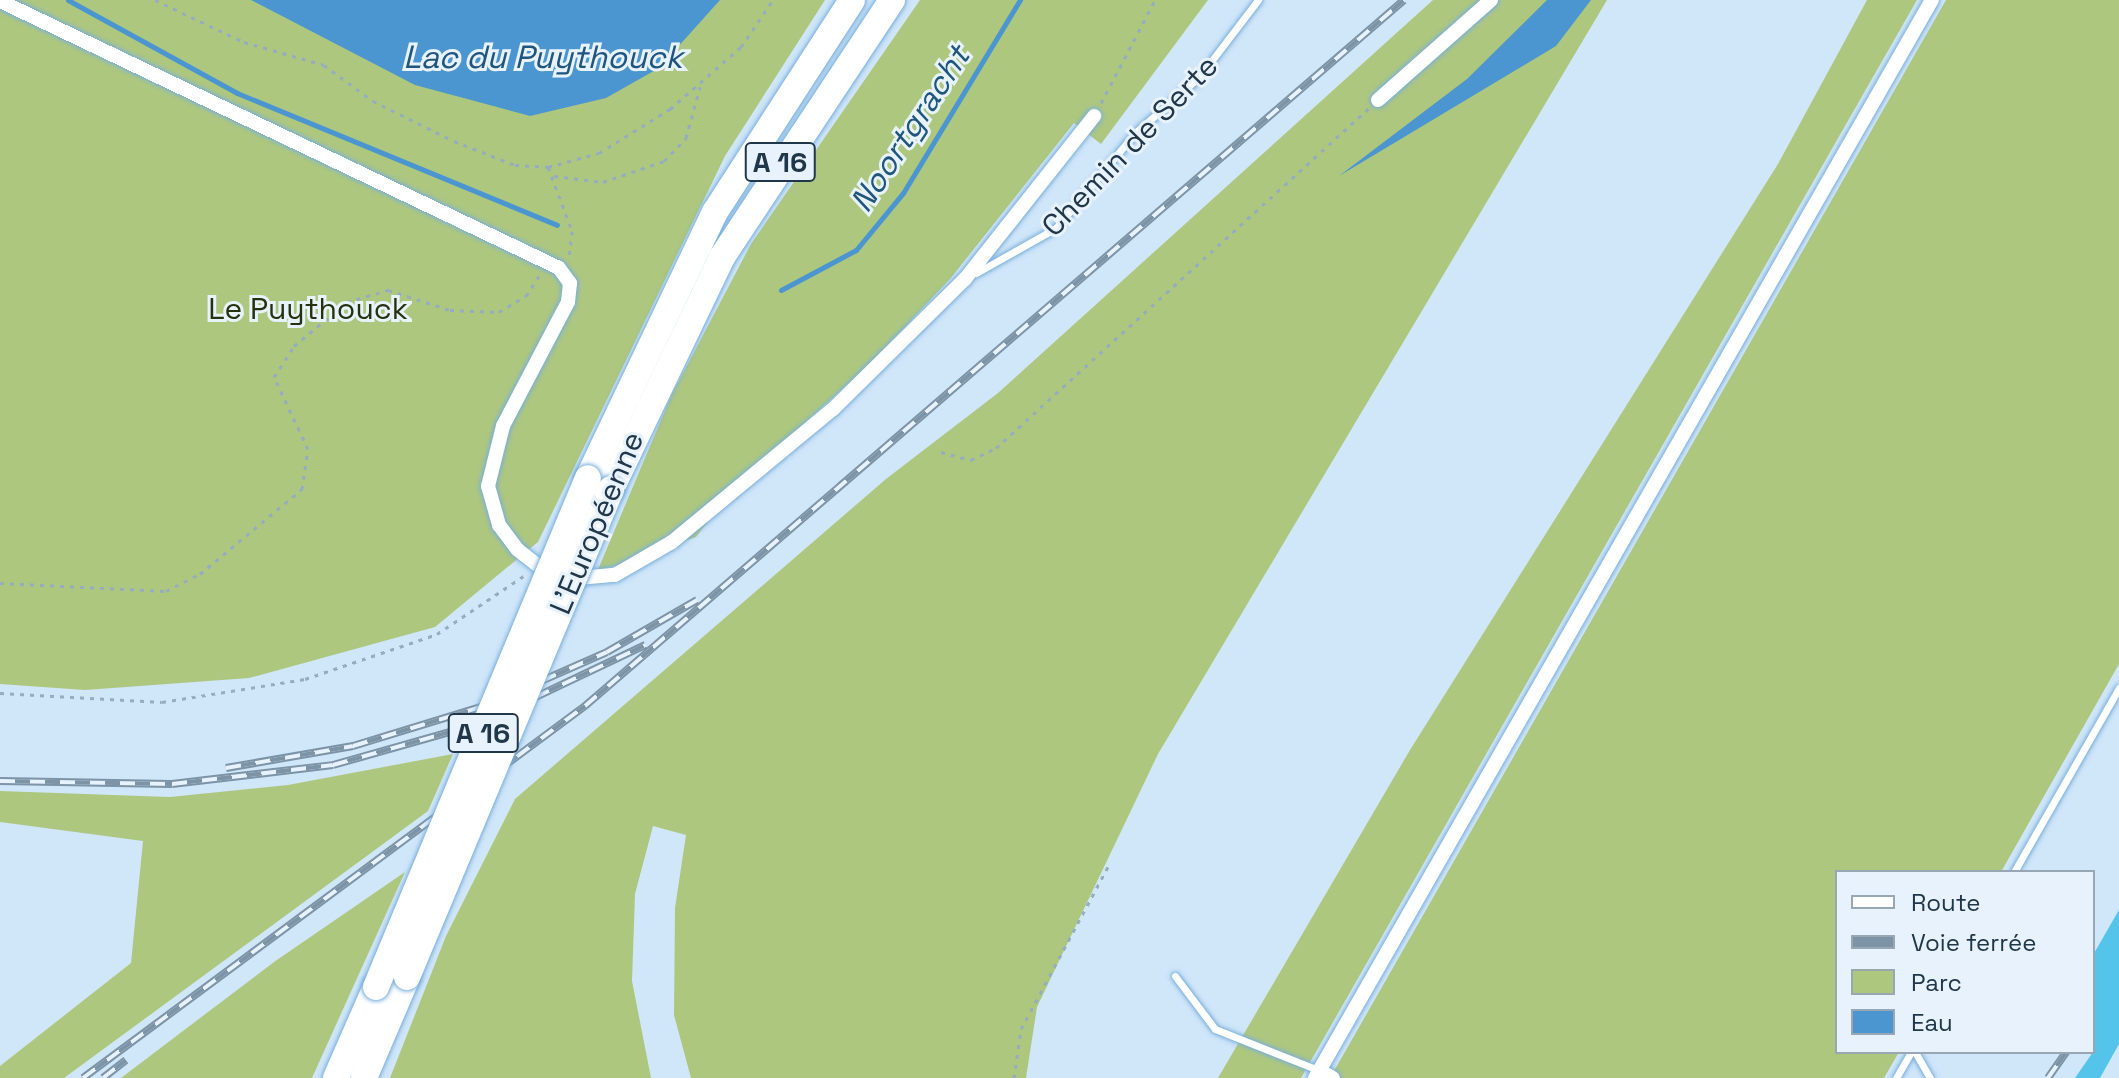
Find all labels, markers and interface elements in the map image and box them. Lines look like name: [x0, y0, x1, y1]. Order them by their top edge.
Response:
water label: Lac du Puythouck: [403, 38, 683, 76]
water label: Noortgracht: [842, 39, 978, 219]
street label: Chemin de Serte: [1034, 48, 1226, 244]
road number: A 16: [744, 138, 816, 186]
park label: Le Puythouck: [208, 291, 408, 327]
street label: L'Européenne: [542, 426, 652, 620]
road number: A 16: [447, 709, 519, 757]
legend: [1835, 870, 2095, 1054]
text: Route: [1911, 887, 1980, 918]
text: Voie ferrée: [1911, 927, 2036, 958]
text: Parc: [1911, 967, 1962, 998]
text: Eau: [1911, 1007, 1953, 1038]

